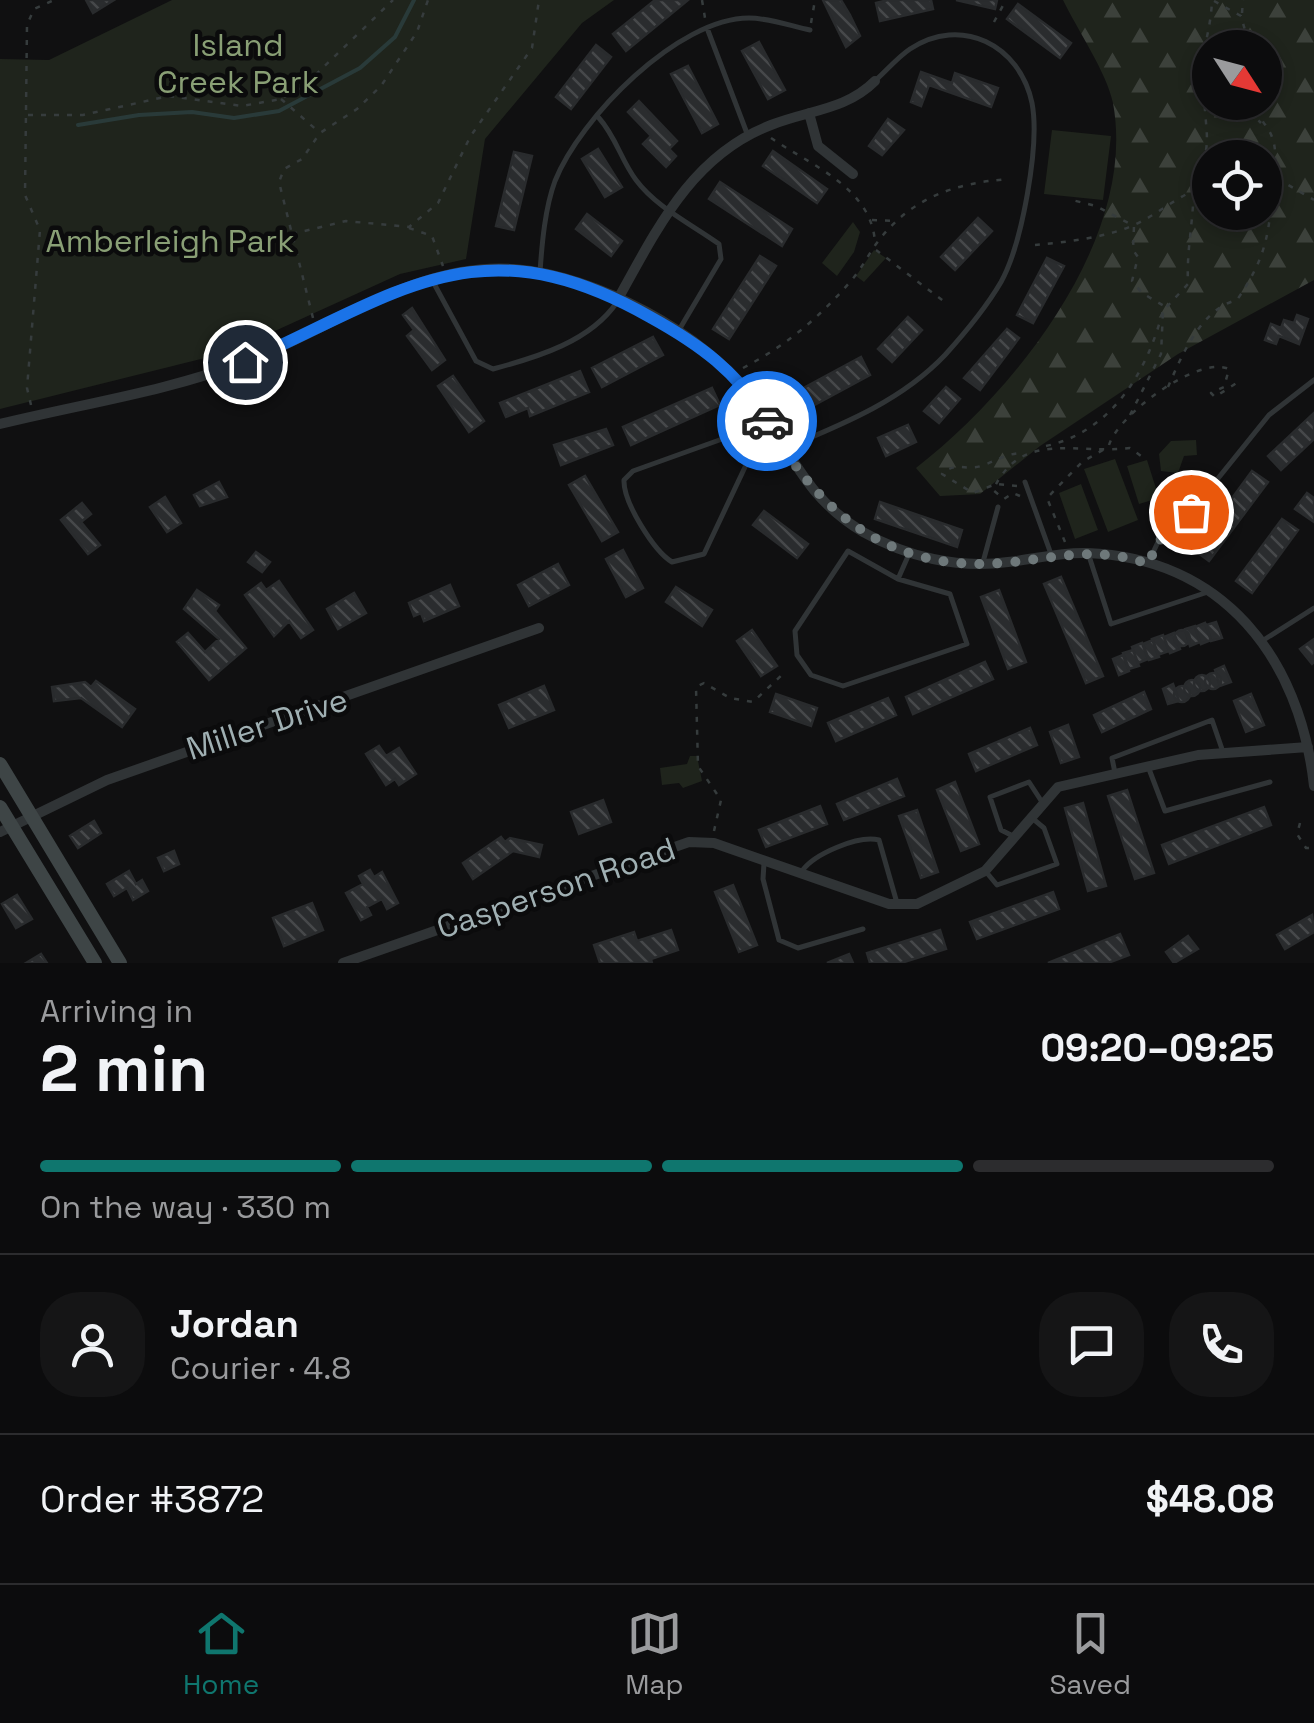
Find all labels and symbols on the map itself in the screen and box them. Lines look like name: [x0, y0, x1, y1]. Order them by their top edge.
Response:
park label: Island Creek Park: [157, 25, 319, 102]
north arrow: [1192, 30, 1282, 120]
park label: Amberleigh Park: [46, 221, 294, 261]
pin: [203, 320, 288, 405]
courier: [717, 371, 817, 471]
pin: [1149, 470, 1234, 555]
street label: Miller Drive: [181, 679, 353, 769]
street label: Casperson Road: [431, 828, 681, 948]

